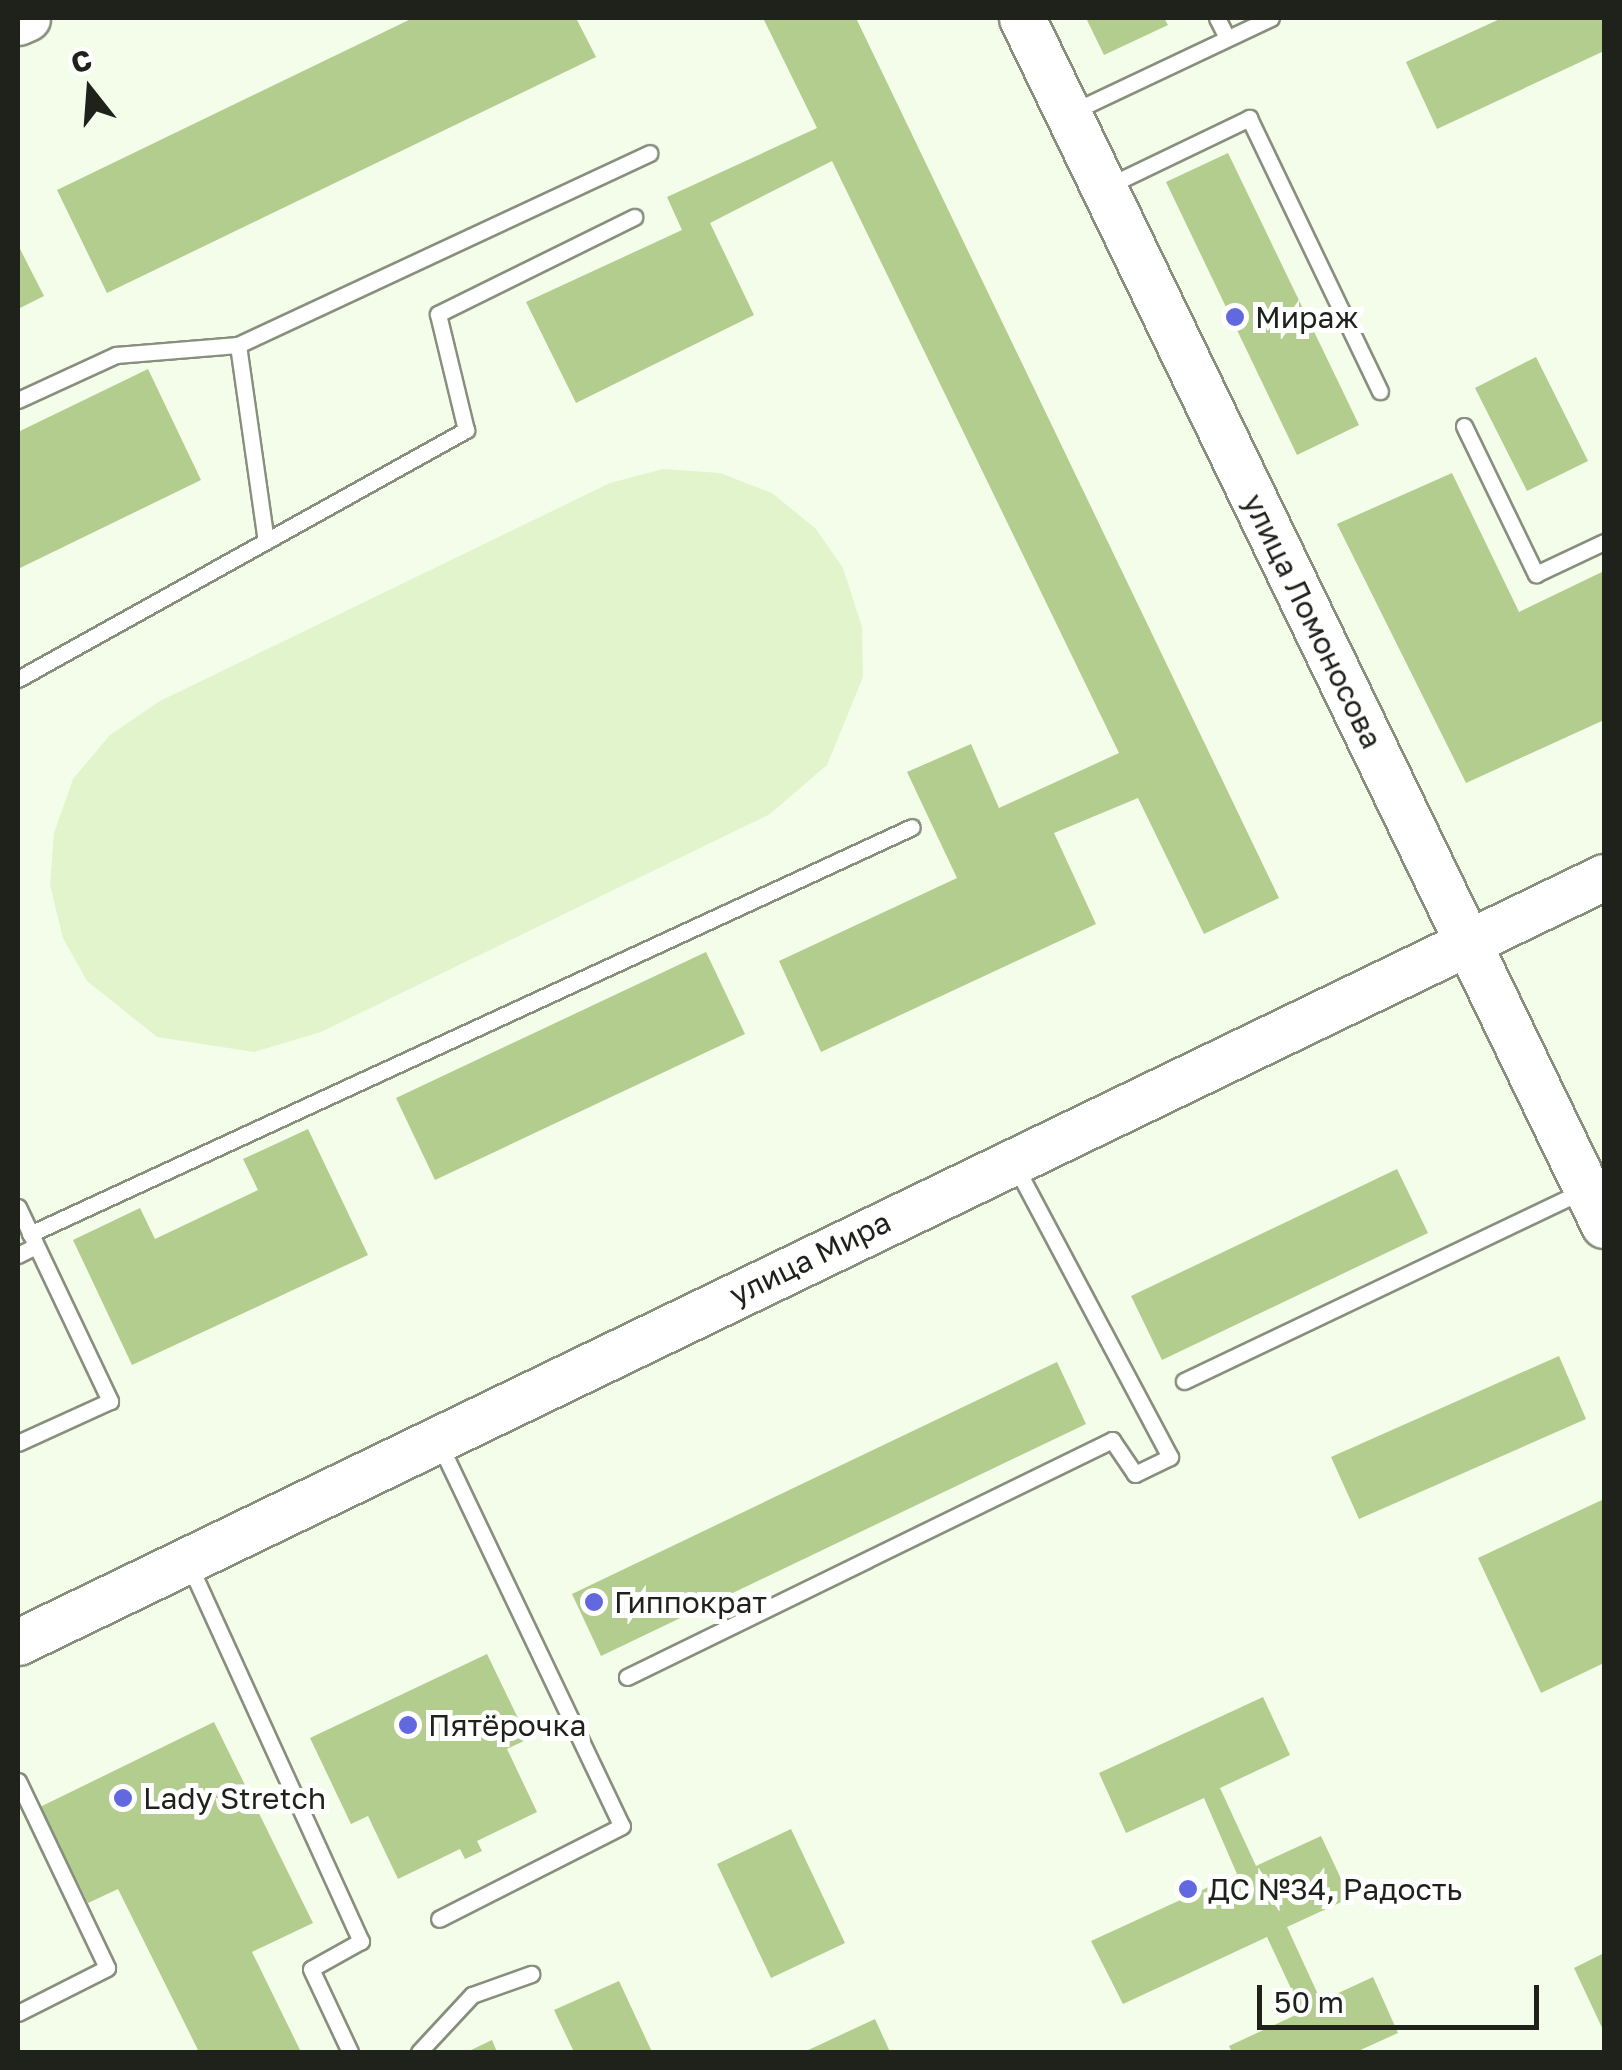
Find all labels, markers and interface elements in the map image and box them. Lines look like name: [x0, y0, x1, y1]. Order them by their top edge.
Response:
north arrow: [40, 40, 140, 140]
text: С: [67, 42, 95, 80]
place label: Мираж: [1255, 299, 1358, 335]
marker: Мираж: [1224, 306, 1246, 328]
street label: улица Ломоносова: [1236, 488, 1390, 754]
street label: улица Мира: [724, 1203, 896, 1313]
place label: Гиппократ: [614, 1584, 767, 1620]
marker: Гиппократ: [583, 1591, 605, 1613]
place label: Пятёрочка: [428, 1707, 586, 1743]
marker: Пятёрочка: [397, 1714, 419, 1736]
place label: Lady Stretch: [143, 1780, 326, 1816]
marker: Lady Stretch: [112, 1787, 134, 1809]
place label: ДС №34, Радость: [1208, 1871, 1462, 1907]
marker: ДС №34, Радость: [1177, 1878, 1199, 1900]
scale bar: [1262, 1965, 1544, 2027]
text: 50 m: [1274, 1984, 1344, 2020]

